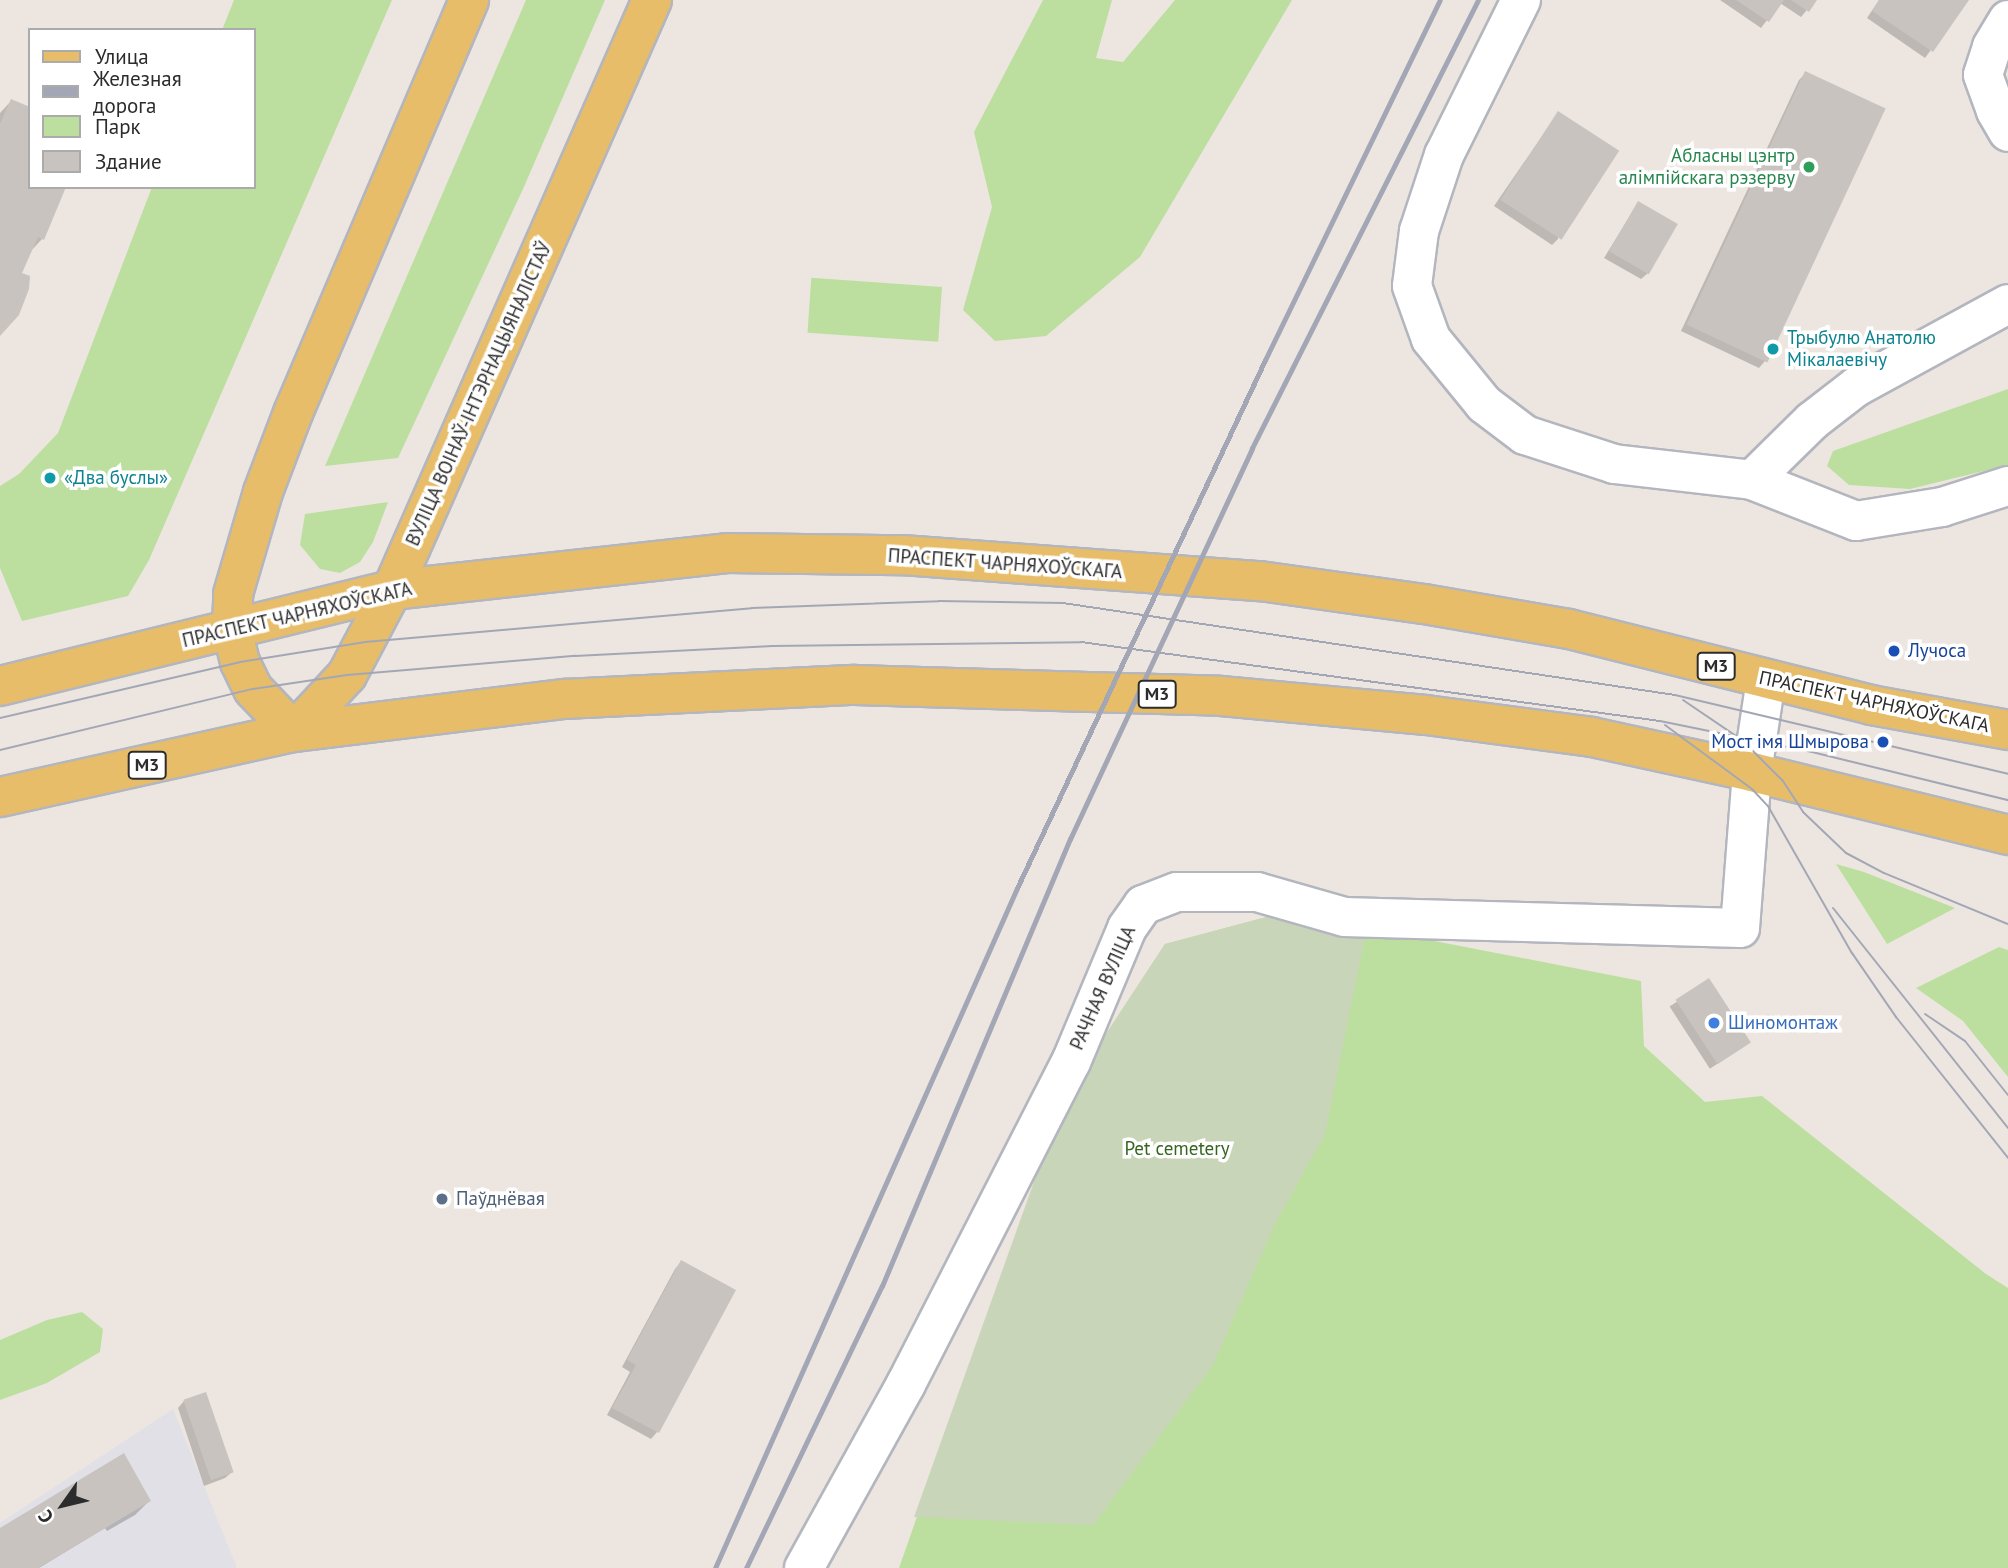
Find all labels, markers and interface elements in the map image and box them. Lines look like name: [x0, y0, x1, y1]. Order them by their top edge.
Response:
legend: [28, 28, 256, 189]
text: Улица: [95, 43, 149, 70]
text: Железная дорога: [93, 65, 182, 119]
text: Парк: [95, 113, 141, 140]
place label: Абласны цэнтр алімпійскага рэзерву: [1619, 145, 1795, 189]
text: Здание: [95, 148, 162, 175]
marker: Абласны цэнтр алімпійскага рэзерву: [1801, 159, 1817, 175]
street label: ВУЛІЦА ВОІНАЎ-ІНТЭРНАЦЫЯНАЛІСТАЎ: [401, 238, 557, 550]
place label: Трыбулю Анатолю Мікалаевічу: [1787, 327, 1936, 371]
marker: Трыбулю Анатолю Мікалаевічу: [1765, 341, 1781, 357]
place label: «Два буслы»: [64, 467, 168, 489]
marker: «Два буслы»: [42, 470, 58, 486]
street label: ПРАСПЕКТ ЧАРНЯХОЎСКАГА: [887, 544, 1123, 584]
street label: ПРАСПЕКТ ЧАРНЯХОЎСКАГА: [180, 577, 414, 653]
place label: Лучоса: [1908, 640, 1966, 662]
marker: Лучоса: [1886, 643, 1902, 659]
road number: М3: [1695, 652, 1737, 680]
street label: ПРАСПЕКТ ЧАРНЯХОЎСКАГА: [1756, 666, 1992, 738]
road number: М3: [1136, 680, 1178, 708]
place label: Мост імя Шмырова: [1711, 731, 1869, 753]
marker: Мост імя Шмырова: [1875, 734, 1891, 750]
road number: М3: [126, 750, 168, 780]
street label: РАЧНАЯ ВУЛІЦА: [1065, 922, 1141, 1054]
place label: Шиномонтаж: [1728, 1012, 1838, 1034]
marker: Шиномонтаж: [1706, 1015, 1722, 1031]
park label: Pet cemetery: [1124, 1138, 1230, 1160]
place label: Паўднёвая: [456, 1188, 545, 1210]
marker: Паўднёвая: [434, 1191, 450, 1207]
north arrow: [28, 1470, 98, 1540]
text: С: [33, 1506, 59, 1528]

